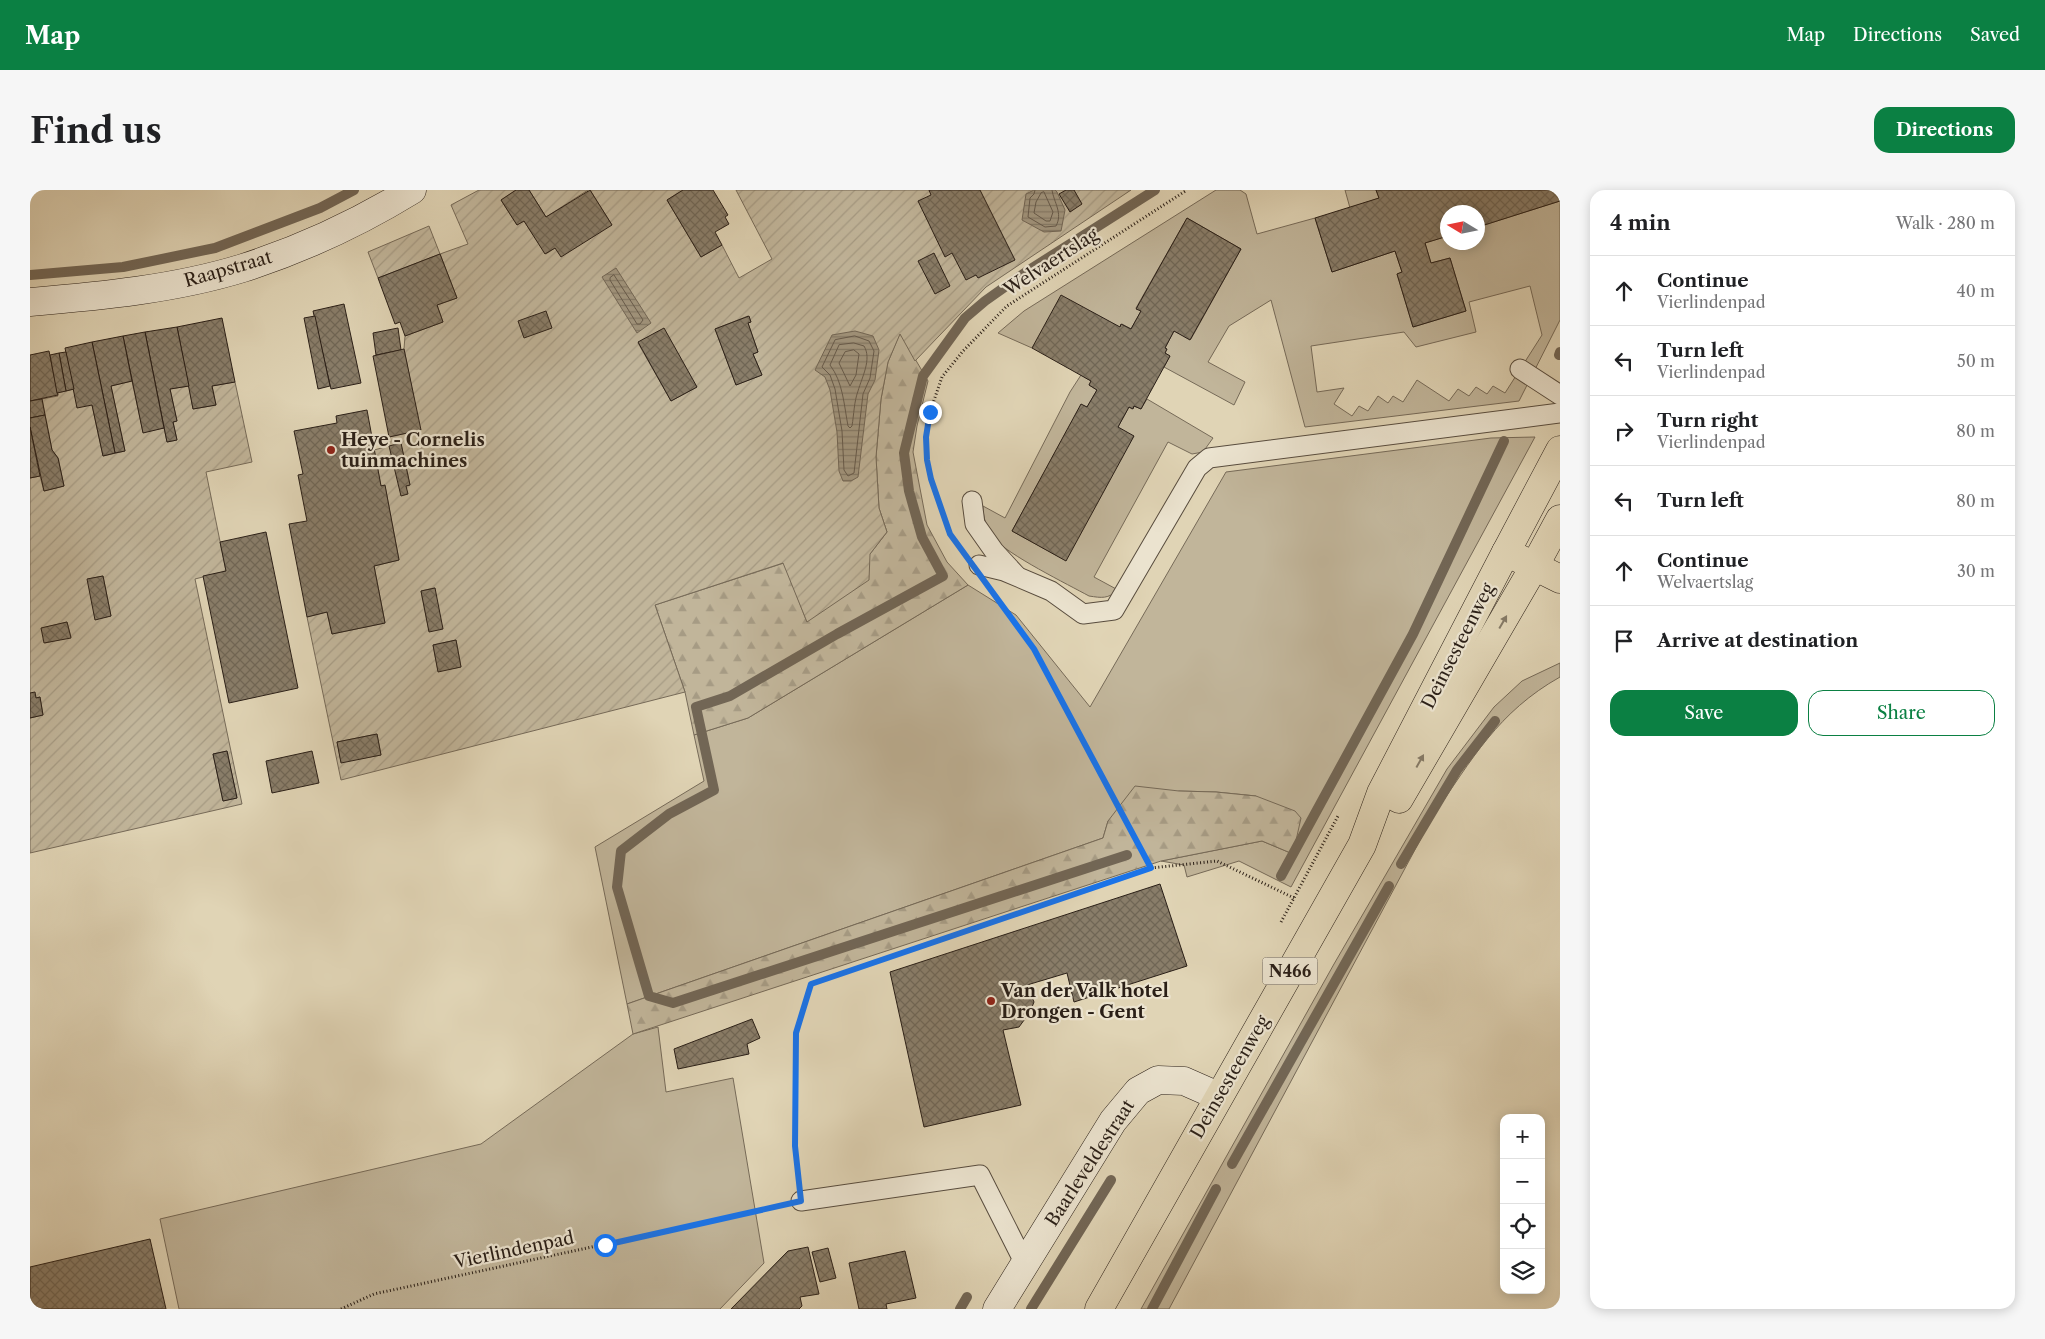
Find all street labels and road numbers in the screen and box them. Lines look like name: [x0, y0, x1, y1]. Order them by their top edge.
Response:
street label: Welvaertslag: [999, 223, 1103, 301]
street label: Raapstraat: [182, 246, 275, 292]
street label: Deinsesteenweg: [1417, 579, 1499, 713]
road number: N466: [1262, 958, 1318, 984]
street label: Deinsesteenweg: [1186, 1011, 1274, 1142]
street label: Baarleveldestraat: [1041, 1095, 1140, 1231]
street label: Vierlindenpad: [451, 1227, 576, 1274]

